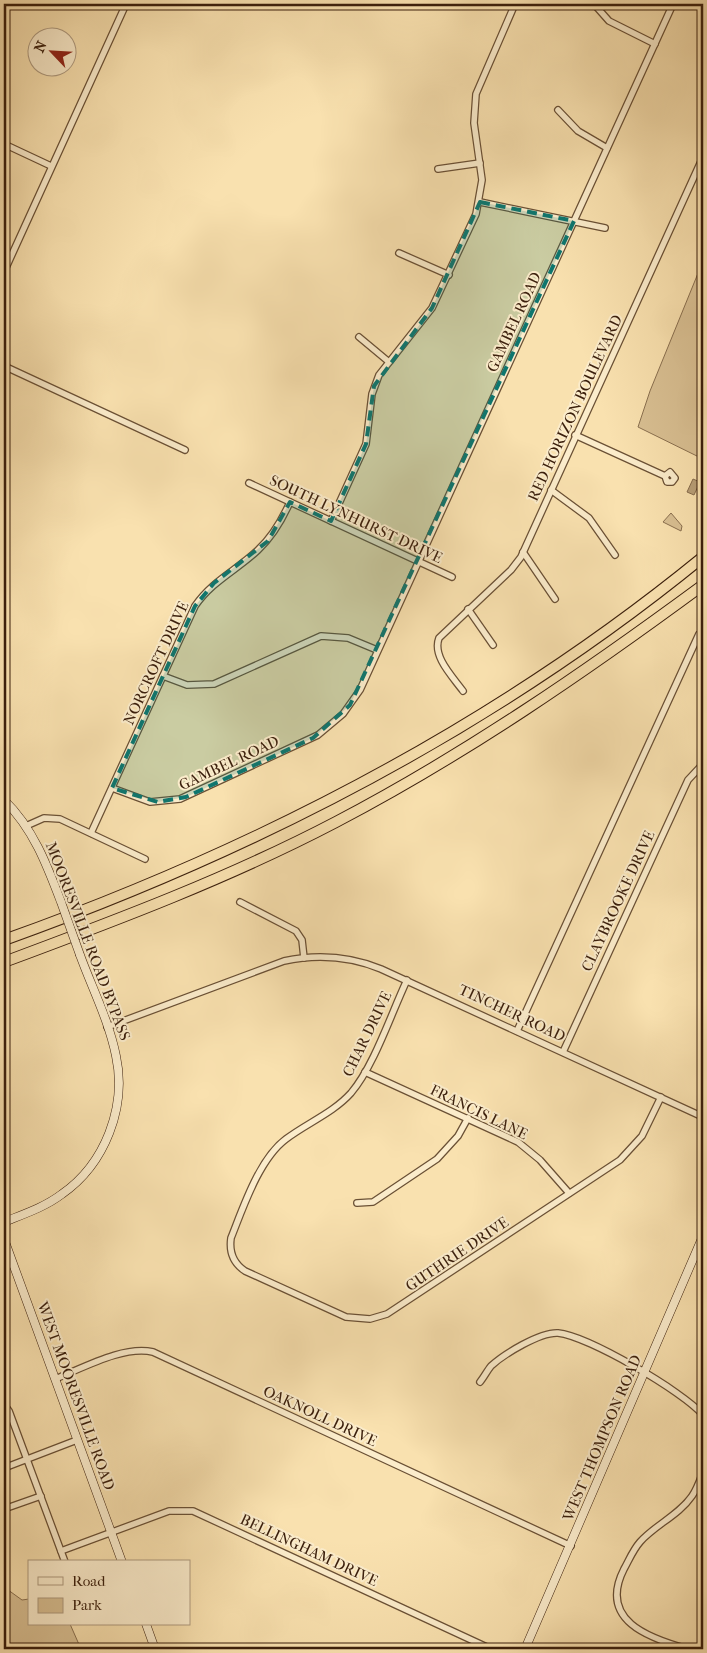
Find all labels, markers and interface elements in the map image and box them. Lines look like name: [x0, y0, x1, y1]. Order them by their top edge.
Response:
north arrow: [28, 28, 78, 78]
text: N: [31, 38, 51, 55]
street label: GAMBEL ROAD: [483, 269, 545, 375]
street label: RED HORIZON BOULEVARD: [524, 312, 626, 504]
street label: SOUTH LYNHURST DRIVE: [267, 471, 445, 567]
street label: NORCROFT DRIVE: [120, 598, 192, 728]
street label: GAMBEL ROAD: [176, 732, 282, 794]
street label: CLAYBROOKE DRIVE: [578, 828, 658, 974]
street label: MOORESVILLE ROAD BYPASS: [42, 839, 134, 1043]
street label: TINCHER ROAD: [456, 980, 568, 1046]
street label: CHAR DRIVE: [339, 988, 395, 1080]
street label: FRANCIS LANE: [427, 1081, 531, 1143]
street label: GUTHRIE DRIVE: [402, 1213, 512, 1295]
street label: WEST MOORESVILLE ROAD: [33, 1298, 119, 1493]
street label: WEST THOMPSON ROAD: [558, 1352, 645, 1525]
street label: OAKNOLL DRIVE: [260, 1382, 380, 1450]
street label: BELLINGHAM DRIVE: [237, 1510, 381, 1590]
legend: [28, 1560, 190, 1626]
text: Road: [72, 1572, 106, 1590]
text: Park: [72, 1596, 102, 1614]

